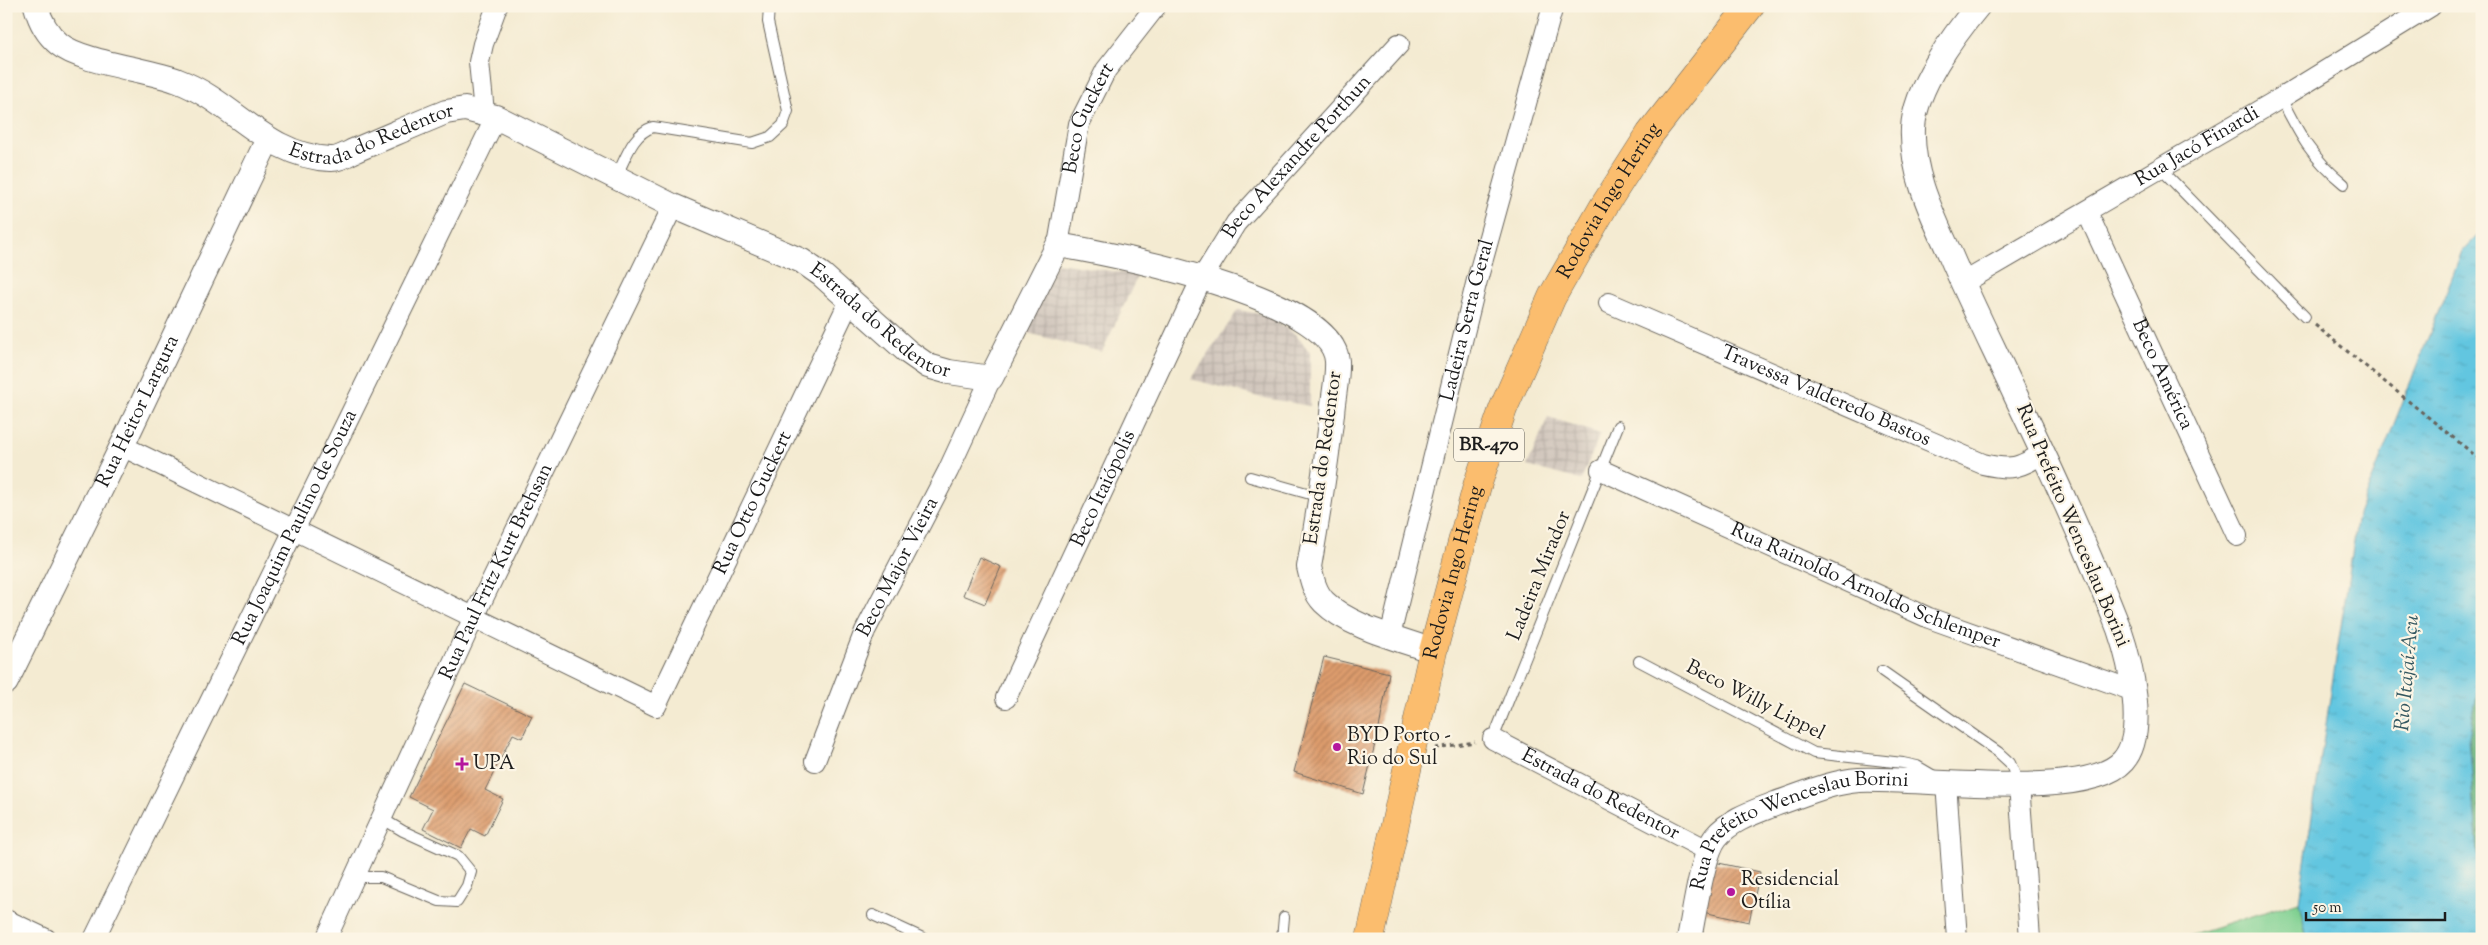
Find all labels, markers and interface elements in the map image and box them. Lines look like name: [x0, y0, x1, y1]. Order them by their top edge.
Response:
street label: Beco Guckert: [1056, 56, 1121, 176]
street label: Beco Alexandre Porthun: [1215, 68, 1379, 244]
street label: Estrada do Redentor: [284, 96, 456, 174]
street label: Rua Jacó Finardi: [2130, 99, 2265, 194]
street label: Rodovia Ingo Hering: [1551, 116, 1668, 285]
street label: Ladeira Serra Geral: [1433, 236, 1502, 404]
street label: Estrada do Redentor: [804, 256, 954, 386]
street label: Beco América: [2124, 314, 2200, 435]
street label: Rua Heitor Largura: [89, 331, 187, 493]
street label: Travessa Valderedo Bastos: [1716, 338, 1935, 454]
street label: Estrada do Redentor: [1297, 369, 1351, 547]
street label: Rua Prefeito Wenceslau Borini: [2007, 400, 2137, 653]
street label: Rua Joaquim Paulino de Souza: [225, 405, 365, 650]
street label: Beco Itaiópolis: [1064, 425, 1144, 552]
street label: Rua Otto Guckert: [706, 426, 800, 579]
road number: BR-470: [1454, 428, 1524, 462]
street label: Rua Paul Fritz Kurt Brehsan: [433, 458, 561, 685]
street label: Rodovia Ingo Hering: [1417, 482, 1491, 662]
street label: Beco Major Vieira: [850, 492, 946, 642]
street label: Ladeira Mirador: [1501, 506, 1579, 645]
street label: Rua Rainoldo Arnoldo Schlemper: [1726, 516, 2005, 657]
water label: Rio Itajaí-Açu: [2388, 614, 2428, 732]
street label: Beco Willy Lippel: [1680, 653, 1830, 749]
place label: BYD Porto - Rio do Sul: [1347, 722, 1451, 774]
marker: BYD Porto - Rio do Sul: [1331, 741, 1343, 753]
street label: Estrada do Redentor: [1516, 742, 1685, 848]
place label: UPA: [473, 750, 515, 779]
marker: UPA: [455, 757, 469, 771]
street label: Rua Prefeito Wenceslau Borini: [1684, 765, 1910, 893]
place label: Residencial Otília: [1741, 866, 1840, 918]
marker: Residencial Otília: [1725, 886, 1737, 898]
scale bar: [2306, 890, 2444, 922]
text: 50 m: [2312, 898, 2342, 919]

